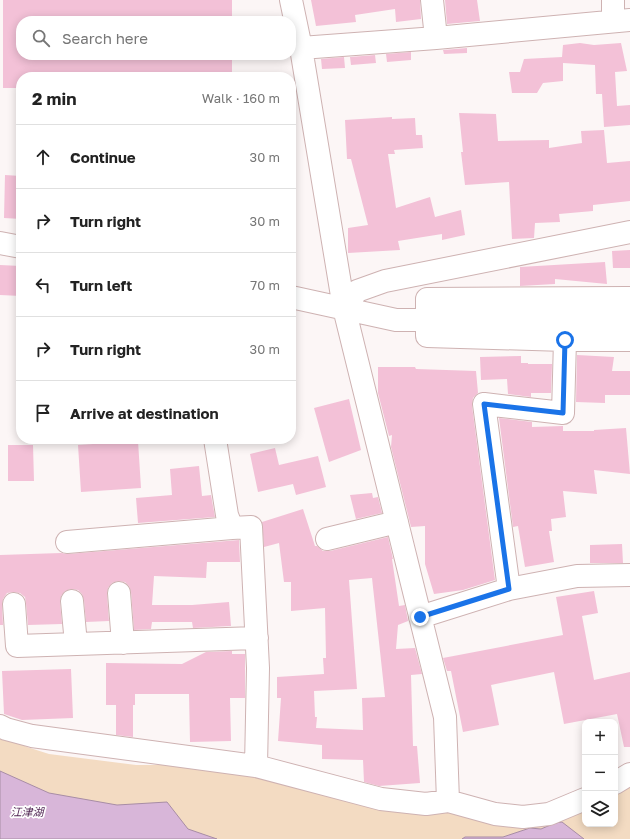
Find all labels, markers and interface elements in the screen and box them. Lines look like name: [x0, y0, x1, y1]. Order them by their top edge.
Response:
search box: [16, 16, 296, 60]
icon: search: [30, 27, 52, 49]
text: Search here: [62, 29, 148, 47]
text: 2 min: [32, 88, 76, 109]
text: Walk · 160 m: [202, 90, 280, 106]
icon: ahead: [32, 146, 54, 168]
text: Continue: [70, 148, 136, 166]
text: 30 m: [250, 149, 280, 165]
icon: right: [32, 210, 54, 232]
text: Turn right: [70, 212, 141, 230]
text: 30 m: [250, 213, 280, 229]
icon: left: [32, 274, 54, 296]
text: Turn left: [70, 276, 132, 294]
text: 70 m: [250, 277, 280, 293]
route start: [556, 331, 574, 349]
icon: right: [32, 338, 54, 360]
text: Turn right: [70, 340, 141, 358]
text: 30 m: [250, 341, 280, 357]
icon: arrive: [32, 402, 54, 424]
text: Arrive at destination: [70, 404, 219, 422]
route end: [411, 608, 429, 626]
map controls: [582, 719, 618, 827]
button: +: [582, 719, 618, 755]
button: −: [582, 755, 618, 791]
button: layers: [582, 791, 618, 827]
water label: 江津湖: [11, 805, 45, 818]

